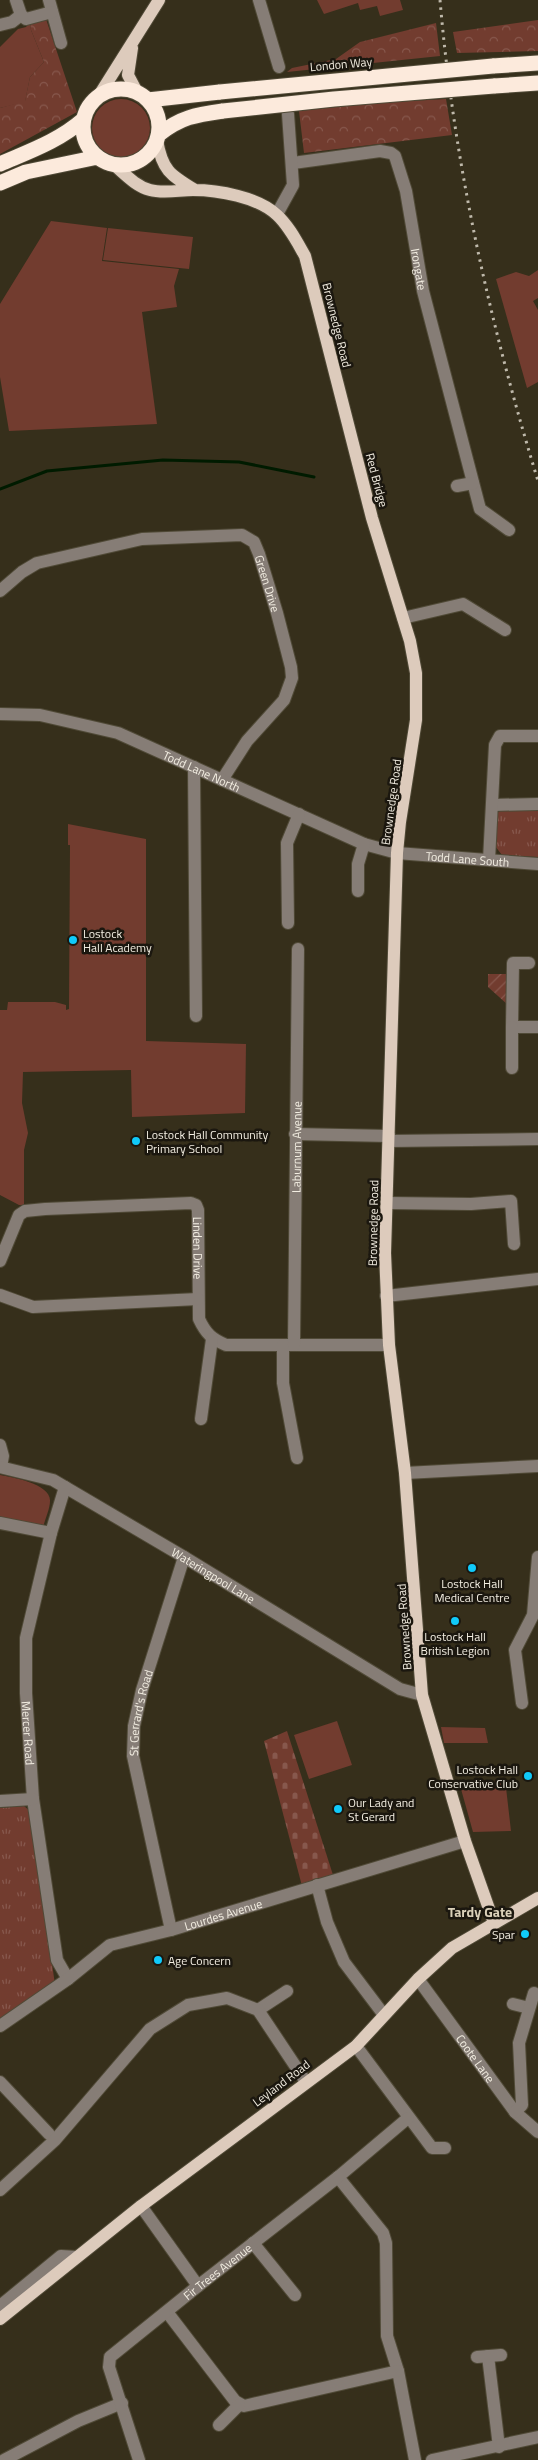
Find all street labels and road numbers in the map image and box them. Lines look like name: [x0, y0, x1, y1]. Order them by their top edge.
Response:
street label: London Way: [309, 52, 373, 76]
street label: Irongate: [406, 247, 432, 292]
street label: Brownedge Road: [317, 281, 357, 369]
street label: Red Bridge: [361, 451, 393, 509]
street label: Green Drive: [250, 552, 286, 614]
street label: Todd Lane North: [160, 745, 244, 797]
street label: Brownedge Road: [376, 758, 406, 846]
street label: Todd Lane South: [425, 846, 510, 871]
street label: Laburnum Avenue: [286, 1101, 306, 1193]
street label: Brownedge Road: [363, 1180, 383, 1266]
street label: Linden Drive: [189, 1217, 208, 1279]
street label: Wateringpool Lane: [168, 1542, 259, 1608]
street label: Brownedge Road: [392, 1583, 416, 1671]
street label: St Gerrard's Road: [124, 1667, 157, 1756]
street label: Mercer Road: [17, 1700, 40, 1766]
street label: Lourdes Avenue: [182, 1893, 264, 1935]
street label: Coote Lane: [451, 2030, 500, 2087]
street label: Leyland Road: [248, 2055, 314, 2111]
street label: Fir Trees Avenue: [179, 2238, 256, 2304]

